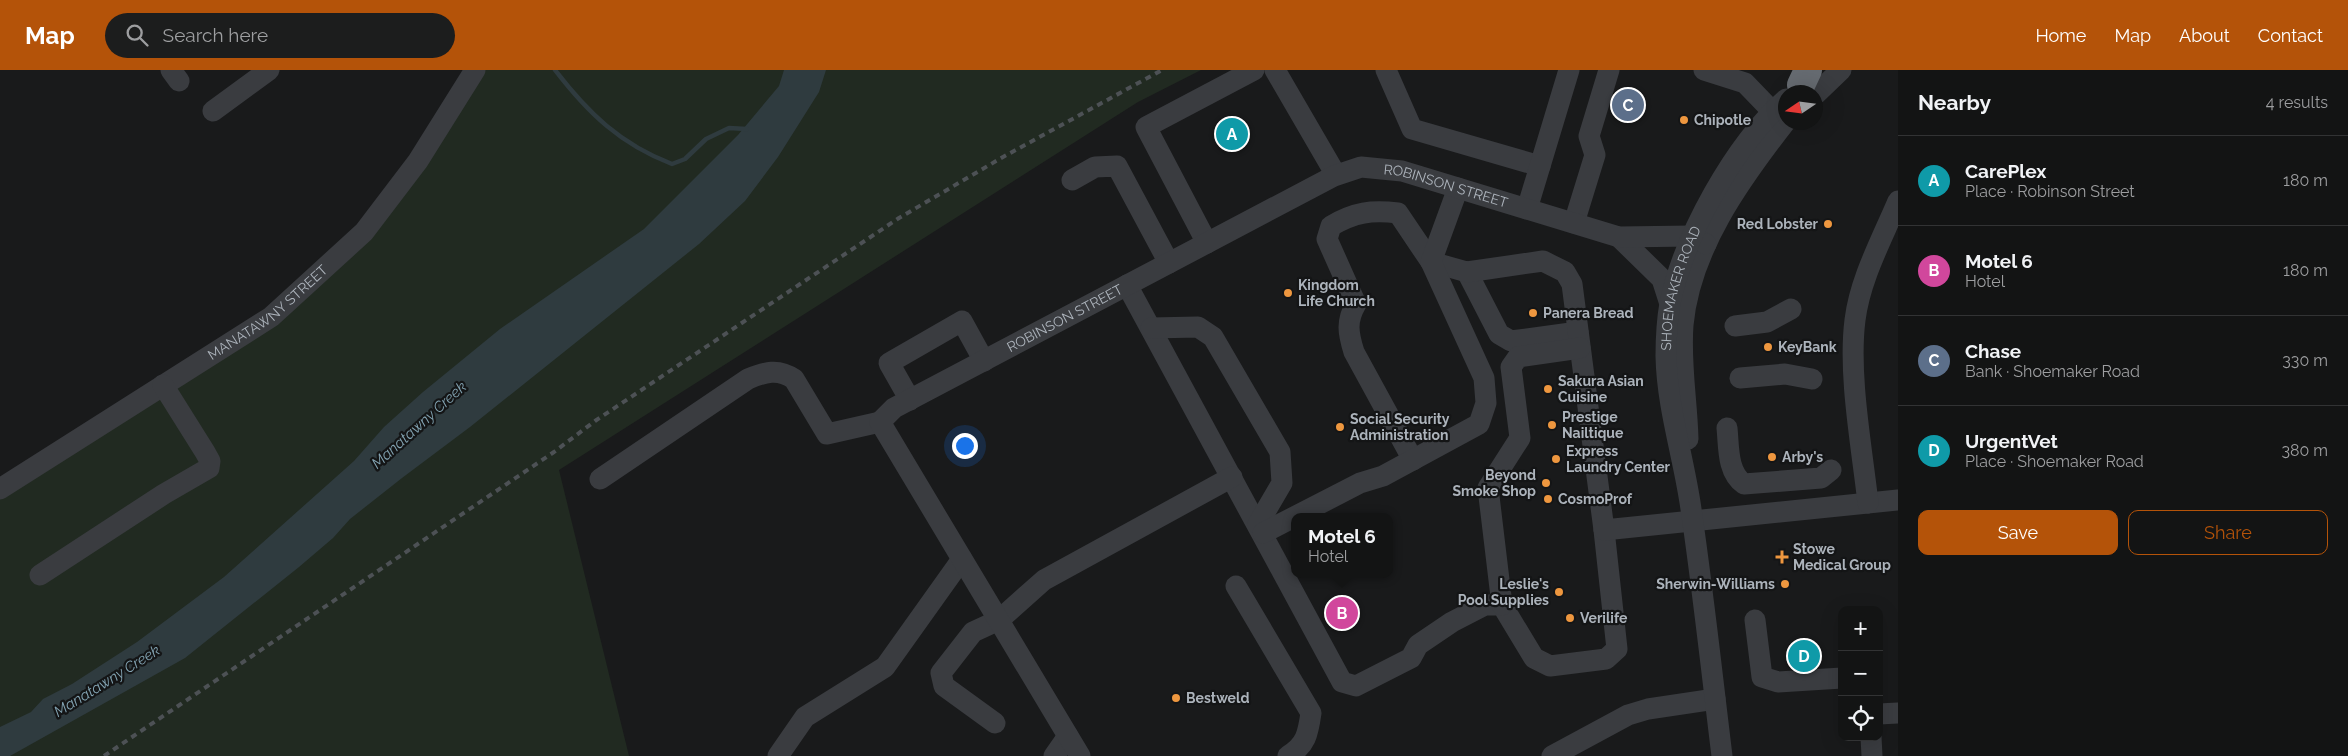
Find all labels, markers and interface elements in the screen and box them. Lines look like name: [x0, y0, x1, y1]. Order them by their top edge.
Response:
search box: [105, 13, 455, 58]
text: Map: [25, 21, 75, 50]
icon: search: [123, 21, 151, 49]
text: Search here: [163, 24, 268, 46]
text: Home: [2035, 25, 2086, 46]
text: Map: [2114, 25, 2151, 46]
text: About: [2179, 25, 2230, 46]
text: Contact: [2258, 25, 2323, 46]
north arrow: [1778, 85, 1823, 130]
pin: C: [1612, 86, 1644, 124]
text: Nearby: [1918, 90, 1991, 115]
text: 4 results: [2266, 93, 2328, 112]
place label: Chipotle: [1694, 112, 1752, 128]
marker: Chipotle: [1678, 114, 1690, 126]
pin: A: [1216, 115, 1248, 153]
text: CarePlex: [1965, 160, 2046, 182]
street label: ROBINSON STREET: [1383, 161, 1510, 211]
text: A: [1929, 171, 1939, 190]
text: 180 m: [2283, 171, 2328, 190]
text: Place · Robinson Street: [1965, 182, 2135, 201]
place label: Red Lobster: [1737, 216, 1819, 232]
marker: Red Lobster: [1822, 218, 1834, 230]
street label: SHOEMAKER ROAD: [1658, 223, 1704, 351]
text: Motel 6: [1965, 250, 2033, 272]
street label: MANATAWNY STREET: [205, 261, 331, 363]
text: B: [1929, 261, 1939, 280]
text: 180 m: [2283, 261, 2328, 280]
text: Hotel: [1965, 272, 2005, 291]
place label: Kingdom Life Church: [1298, 277, 1375, 309]
street label: ROBINSON STREET: [1004, 281, 1126, 355]
marker: Kingdom Life Church: [1282, 287, 1294, 299]
place label: Panera Bread: [1543, 305, 1634, 321]
marker: Panera Bread: [1527, 307, 1539, 319]
place label: KeyBank: [1778, 339, 1837, 355]
text: Chase: [1965, 340, 2021, 362]
marker: KeyBank: [1762, 341, 1774, 353]
text: C: [1929, 351, 1939, 370]
text: 330 m: [2282, 351, 2328, 370]
text: Bank · Shoemaker Road: [1965, 362, 2140, 381]
place label: Sakura Asian Cuisine: [1558, 373, 1644, 405]
water label: Manatawny Creek: [368, 378, 470, 472]
marker: Sakura Asian Cuisine: [1542, 383, 1554, 395]
place label: Prestige Nailtique: [1562, 409, 1624, 441]
place label: Social Security Administration: [1350, 411, 1450, 443]
marker: Prestige Nailtique: [1546, 419, 1558, 431]
marker: Social Security Administration: [1334, 421, 1346, 433]
text: UrgentVet: [1965, 430, 2058, 452]
your location: [952, 433, 978, 459]
text: D: [1928, 441, 1940, 460]
text: 380 m: [2281, 441, 2328, 460]
place label: Express Laundry Center: [1566, 443, 1671, 475]
place label: Arby's: [1782, 449, 1823, 465]
marker: Arby's: [1766, 451, 1778, 463]
text: Place · Shoemaker Road: [1965, 452, 2144, 471]
marker: Express Laundry Center: [1550, 453, 1562, 465]
place label: Beyond Smoke Shop: [1452, 467, 1536, 499]
marker: Beyond Smoke Shop: [1540, 477, 1552, 489]
place label: CosmoProf: [1558, 491, 1633, 507]
marker: CosmoProf: [1542, 493, 1554, 505]
button: Save: [1918, 510, 2118, 555]
button: Share: [2128, 510, 2328, 555]
popup: [1291, 513, 1393, 578]
text: Motel 6: [1308, 525, 1376, 547]
place label: Stowe Medical Group: [1793, 541, 1891, 573]
text: Hotel: [1308, 547, 1348, 566]
marker: Stowe Medical Group: [1775, 550, 1789, 564]
place label: Leslie's Pool Supplies: [1458, 576, 1549, 608]
place label: Sherwin-Williams: [1656, 576, 1775, 592]
marker: Sherwin-Williams: [1779, 578, 1791, 590]
marker: Leslie's Pool Supplies: [1553, 586, 1565, 598]
pin: B: [1326, 594, 1358, 632]
map controls: [1838, 606, 1883, 741]
button: +: [1838, 606, 1883, 651]
place label: Verilife: [1580, 610, 1628, 626]
marker: Verilife: [1564, 612, 1576, 624]
pin: D: [1788, 637, 1820, 675]
water label: Manatawny Creek: [51, 641, 163, 721]
button: −: [1838, 651, 1883, 696]
place label: Bestweld: [1186, 690, 1249, 706]
marker: Bestweld: [1170, 692, 1182, 704]
button: locate: [1838, 696, 1883, 741]

